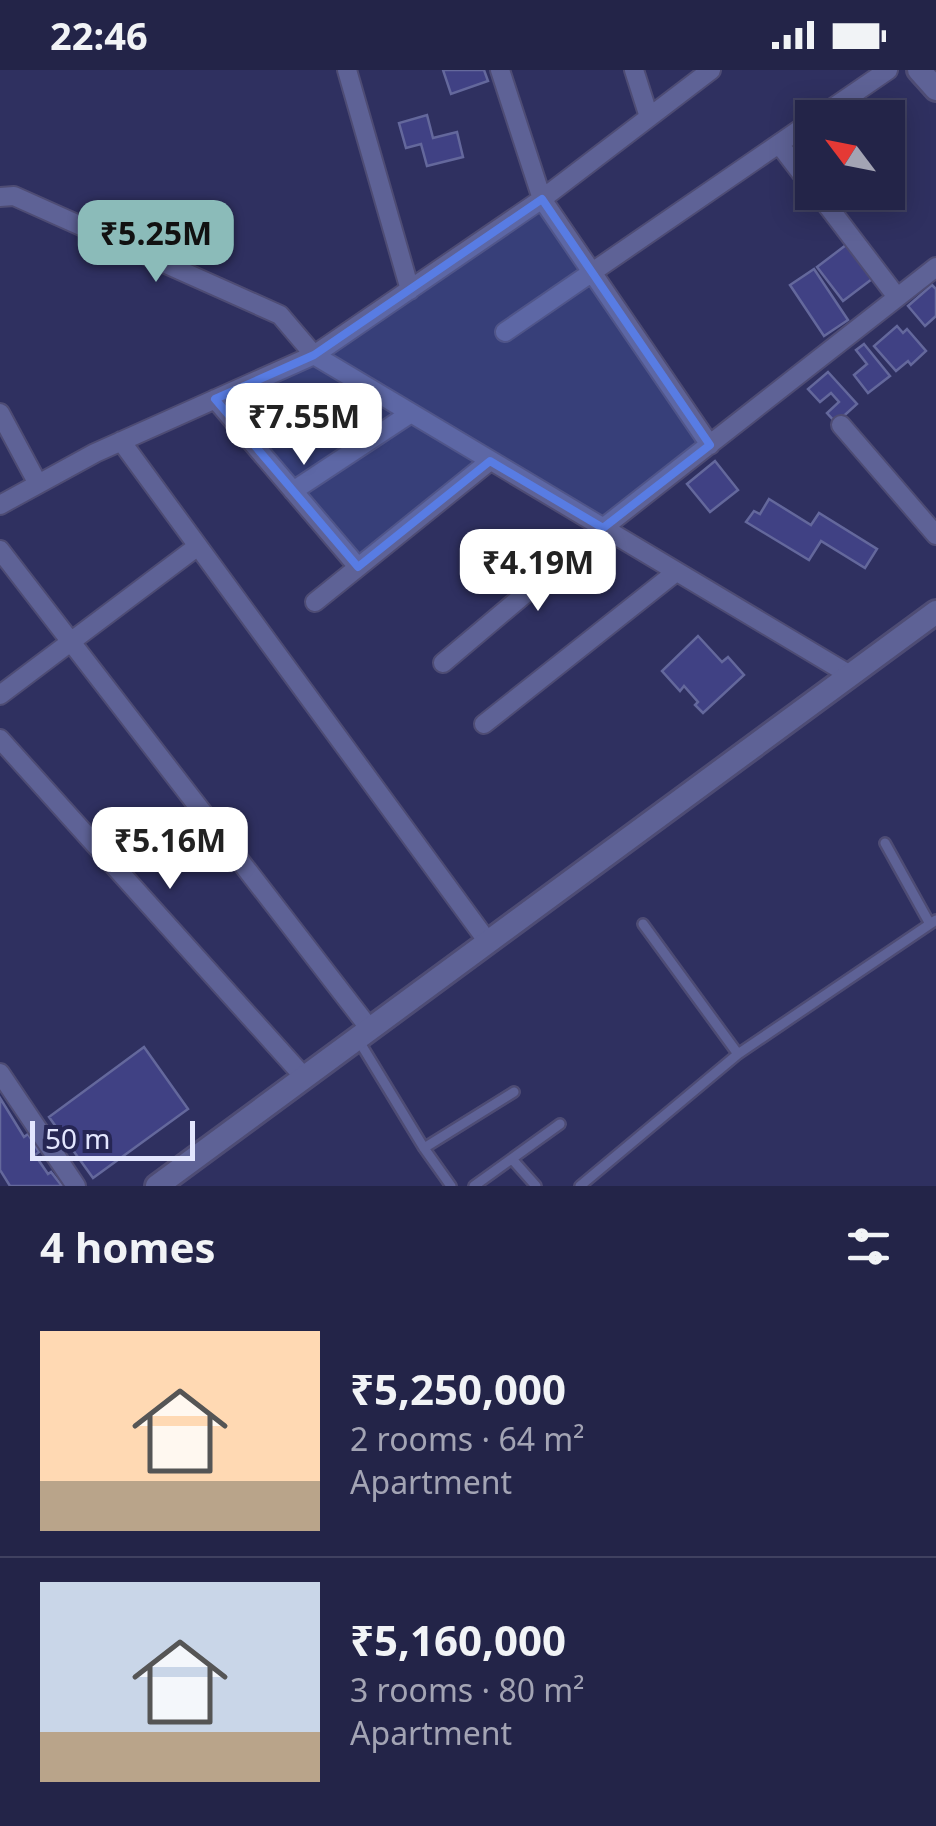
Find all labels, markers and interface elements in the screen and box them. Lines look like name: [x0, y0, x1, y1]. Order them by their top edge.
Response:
text: 22:46: [50, 9, 148, 61]
north arrow: [795, 100, 905, 210]
map controls: [795, 100, 905, 210]
pin: ₹5.25M: [75, 200, 237, 285]
text: ₹5.25M: [100, 211, 212, 254]
pin: ₹7.55M: [223, 383, 385, 468]
text: ₹7.55M: [248, 394, 360, 437]
pin: ₹4.19M: [457, 529, 619, 614]
text: ₹4.19M: [482, 540, 594, 583]
pin: ₹5.16M: [89, 807, 251, 892]
text: ₹5.16M: [114, 818, 226, 861]
scale bar: [30, 1116, 195, 1160]
text: 50 m: [45, 1119, 111, 1157]
text: 4 homes: [40, 1218, 216, 1275]
icon: filters: [841, 1219, 896, 1274]
text: ₹5,250,000: [350, 1360, 566, 1417]
icon: home: [120, 1371, 240, 1491]
text: 2 rooms · 64 m²: [350, 1417, 584, 1460]
text: Apartment: [350, 1460, 512, 1503]
text: ₹5,160,000: [350, 1611, 566, 1668]
icon: home: [120, 1622, 240, 1742]
text: 3 rooms · 80 m²: [350, 1668, 584, 1711]
text: Apartment: [350, 1711, 512, 1754]

